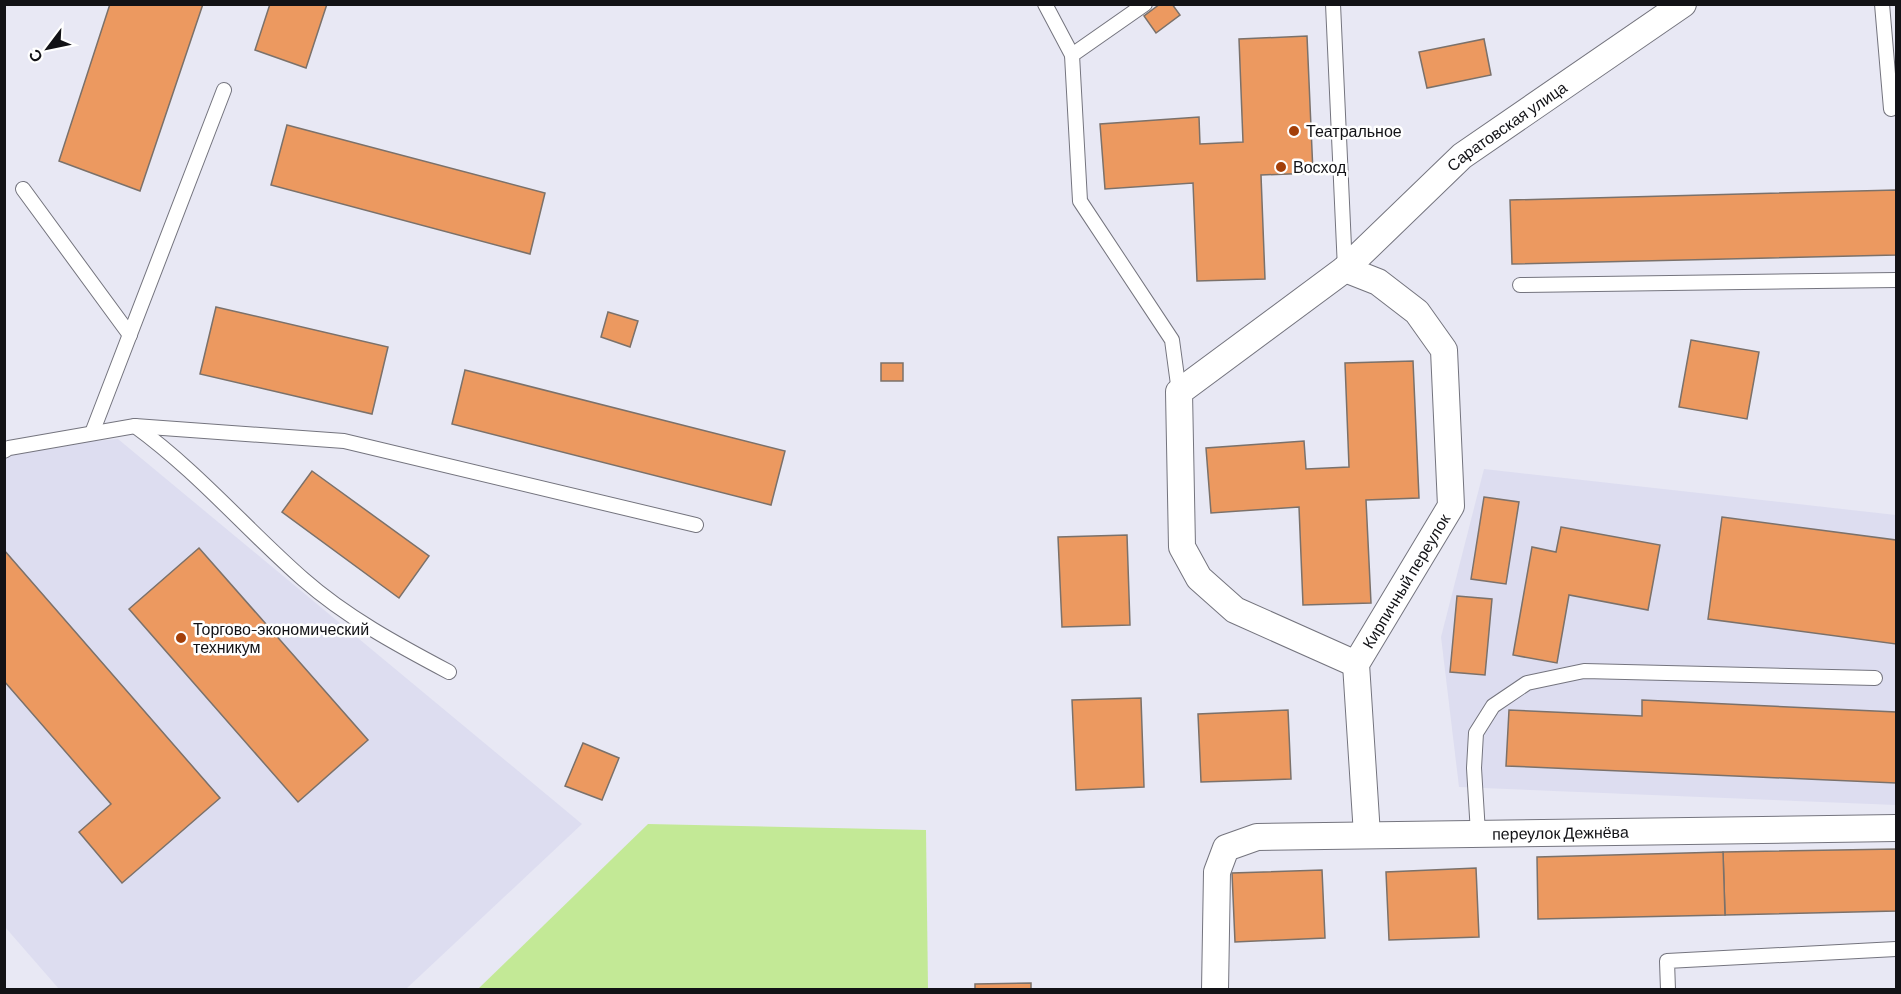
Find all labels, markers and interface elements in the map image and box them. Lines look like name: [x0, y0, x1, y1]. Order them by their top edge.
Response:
north arrow: [18, 18, 78, 78]
text: С: [24, 46, 46, 66]
street label: Саратовская улица: [1442, 77, 1570, 175]
place label: Театральное: [1306, 121, 1402, 140]
marker: Театральное: [1287, 124, 1301, 138]
place label: Восход: [1293, 157, 1347, 176]
marker: Восход: [1274, 160, 1288, 174]
street label: Кирпичный переулок: [1358, 509, 1454, 652]
place label: Торгово-экономический техникум: [193, 619, 369, 656]
marker: Торгово-экономический техникум: [174, 631, 188, 645]
street label: переулок Дежнёва: [1492, 822, 1629, 843]

